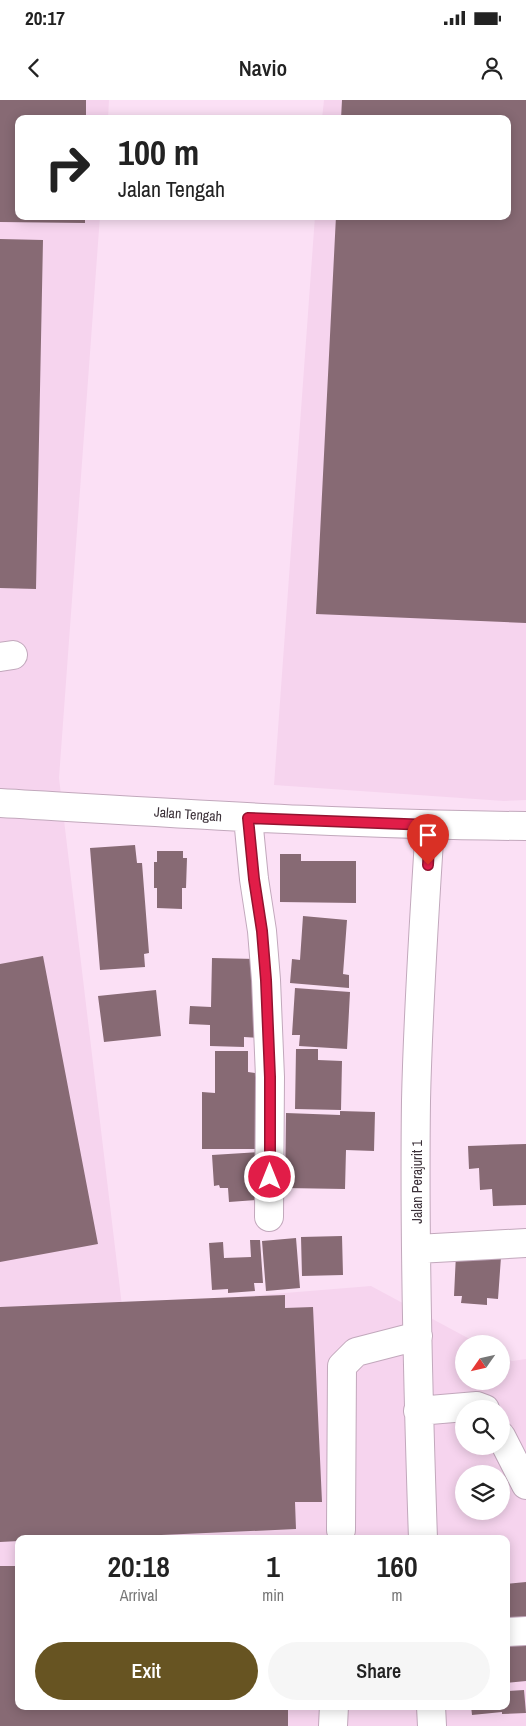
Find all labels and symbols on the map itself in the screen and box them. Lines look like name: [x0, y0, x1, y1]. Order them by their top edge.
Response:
street label: Jalan Tengah: [153, 803, 223, 825]
pin: [407, 814, 449, 865]
street label: Jalan Perajurit 1: [408, 1140, 426, 1224]
position arrow: [243, 1150, 295, 1202]
north arrow: [455, 1335, 510, 1390]

